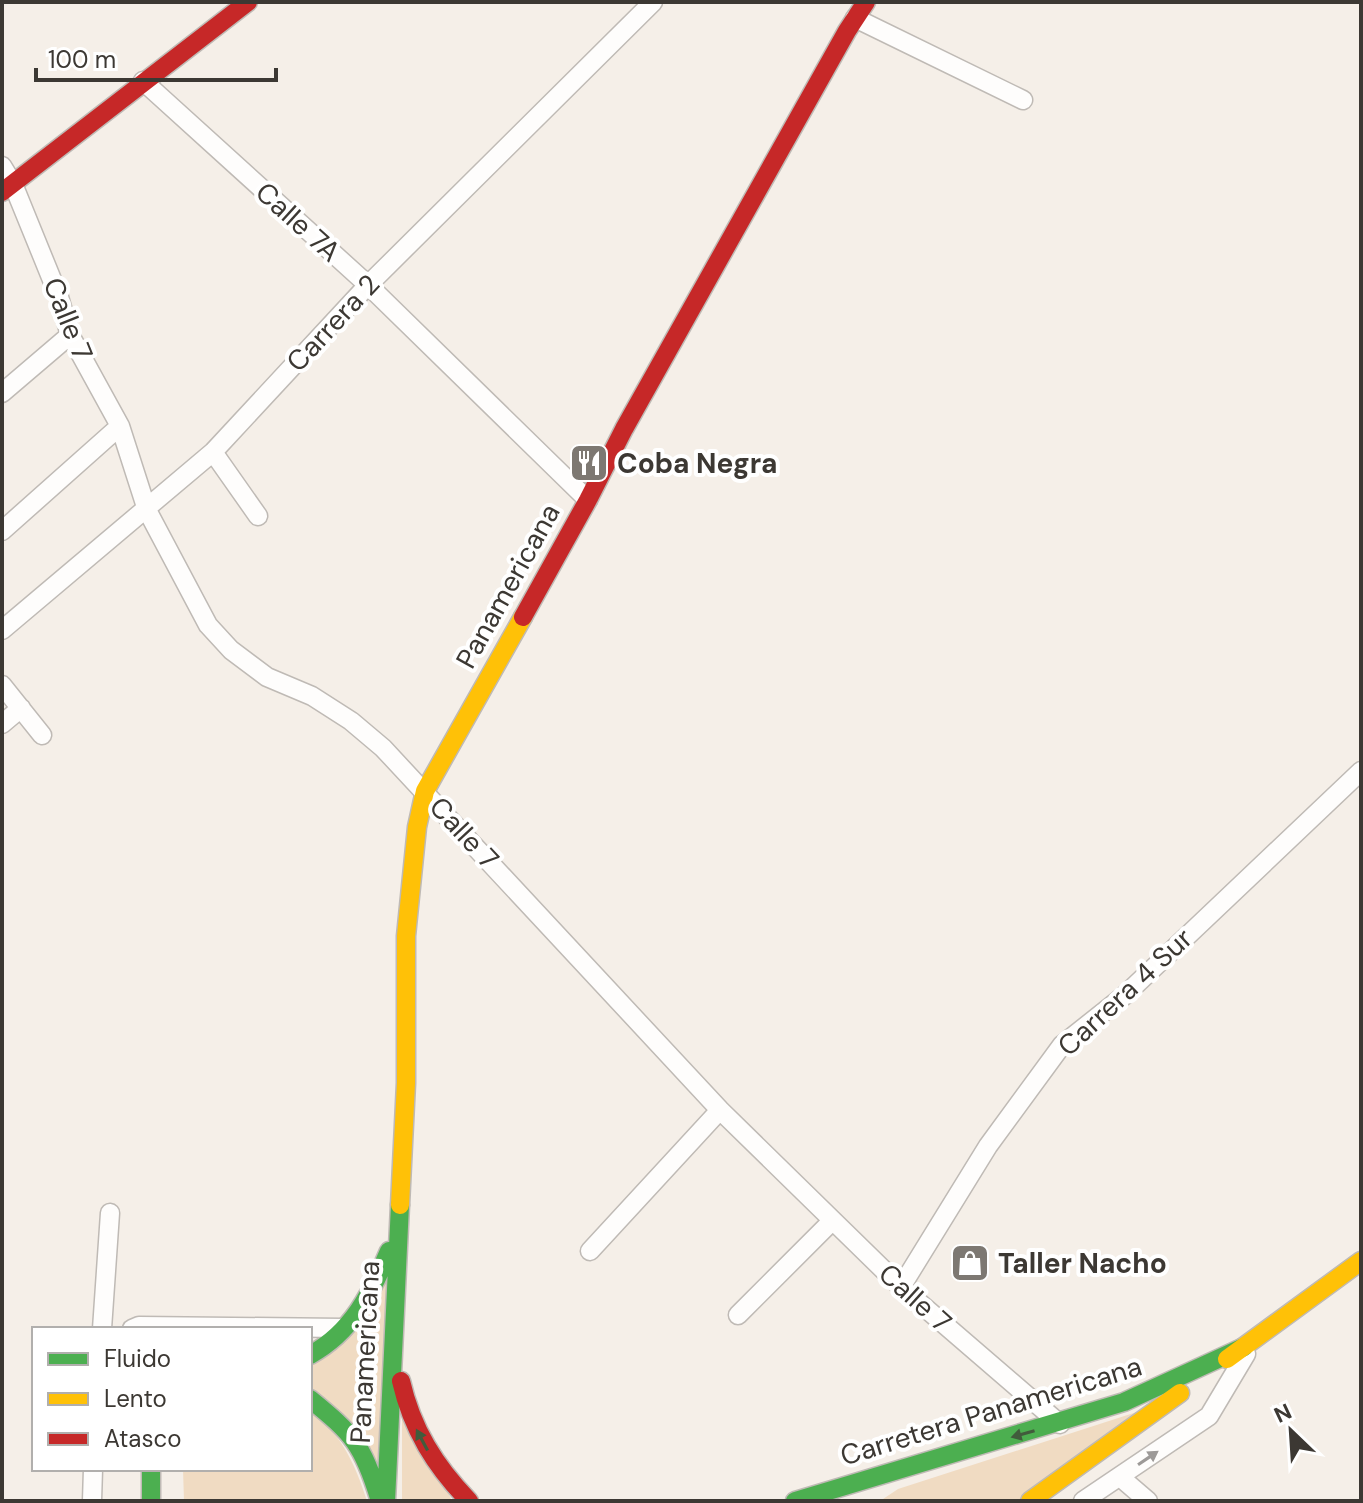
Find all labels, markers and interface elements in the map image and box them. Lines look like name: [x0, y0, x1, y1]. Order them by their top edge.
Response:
scale bar: [36, 32, 276, 82]
text: 100 m: [48, 44, 116, 75]
street label: Calle 7A: [248, 174, 348, 270]
street label: Carrera 2: [278, 266, 388, 380]
street label: Calle 7: [35, 272, 101, 366]
restaurant icon: Coba Negra: [568, 442, 610, 484]
place label: Coba Negra: [617, 445, 778, 482]
street label: Panamericana: [448, 497, 568, 675]
street label: Calle 7: [421, 789, 507, 877]
street label: Carrera 4 Sur: [1050, 920, 1200, 1064]
shop icon: Taller Nacho: [949, 1242, 991, 1284]
place label: Taller Nacho: [998, 1245, 1167, 1282]
street label: Calle 7: [871, 1255, 959, 1341]
street label: Panamericana: [342, 1260, 388, 1444]
legend: [32, 1327, 312, 1471]
text: Fluido: [104, 1343, 171, 1374]
street label: Carretera Panamericana: [836, 1348, 1146, 1474]
text: Lento: [104, 1383, 167, 1414]
north arrow: [1251, 1391, 1331, 1471]
text: N: [1269, 1397, 1296, 1430]
text: Atasco: [104, 1423, 181, 1454]
one-way arrow: [1011, 1428, 1035, 1441]
one-way arrow: [415, 1429, 429, 1451]
one-way arrow: [1137, 1451, 1158, 1466]

